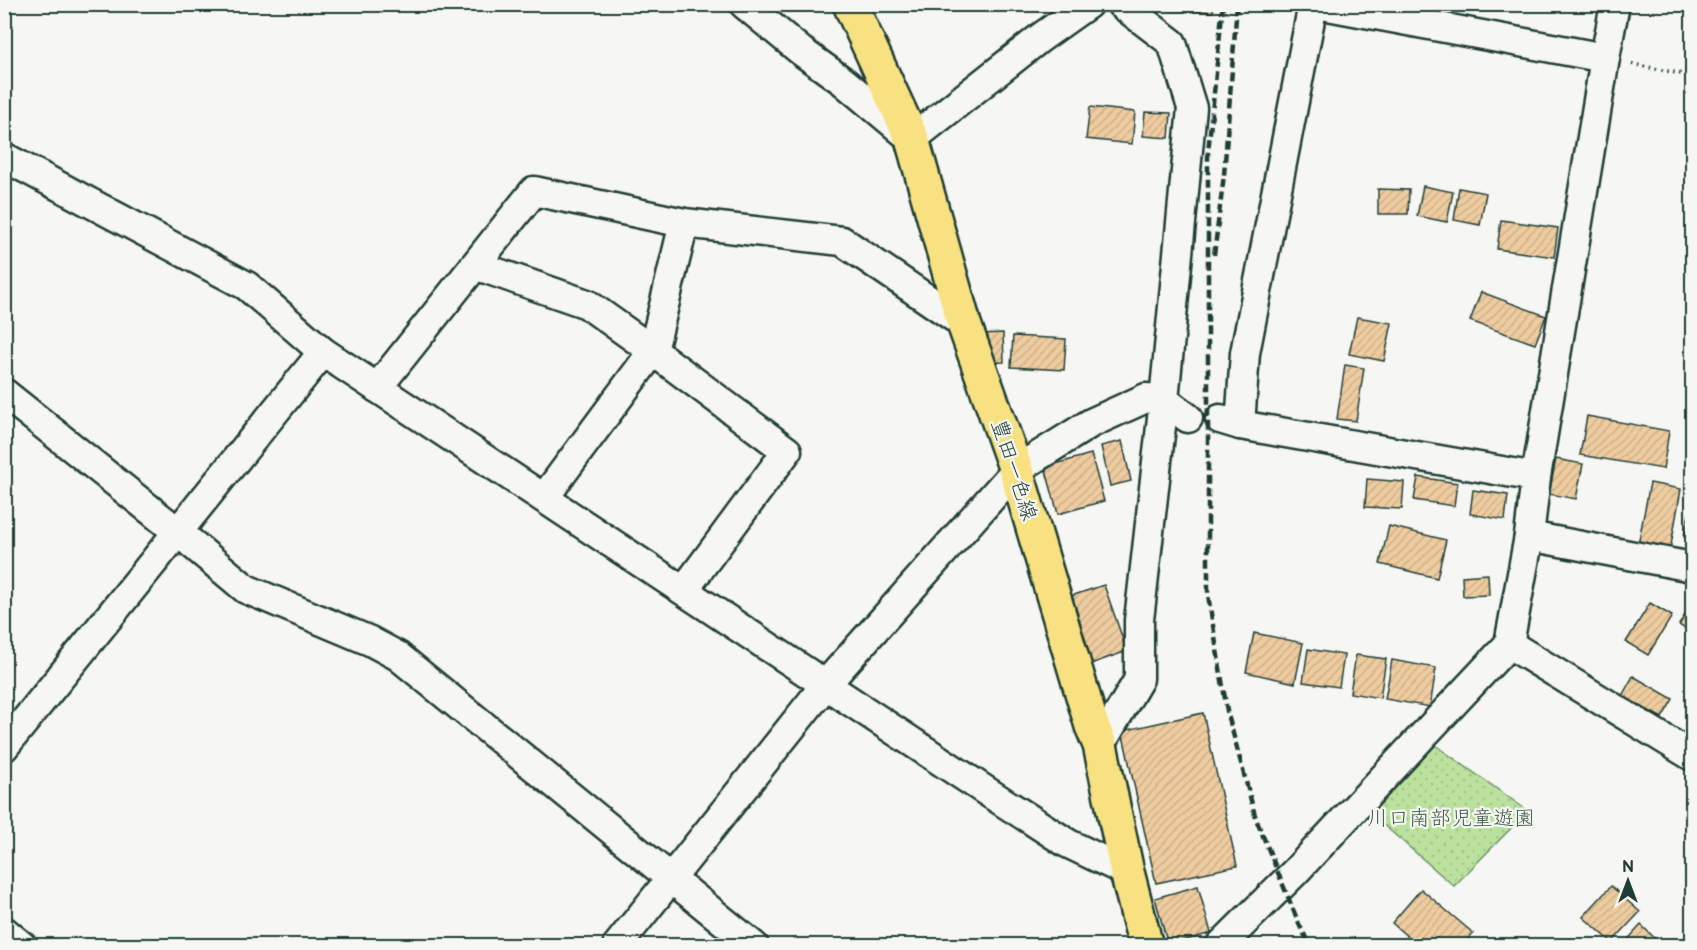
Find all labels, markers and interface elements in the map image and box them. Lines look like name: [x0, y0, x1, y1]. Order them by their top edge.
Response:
street label: 豊田一色線: [986, 416, 1042, 524]
park label: 川口南部児童遊園: [1367, 806, 1535, 831]
north arrow: [1598, 851, 1658, 911]
text: N: [1622, 858, 1634, 877]

